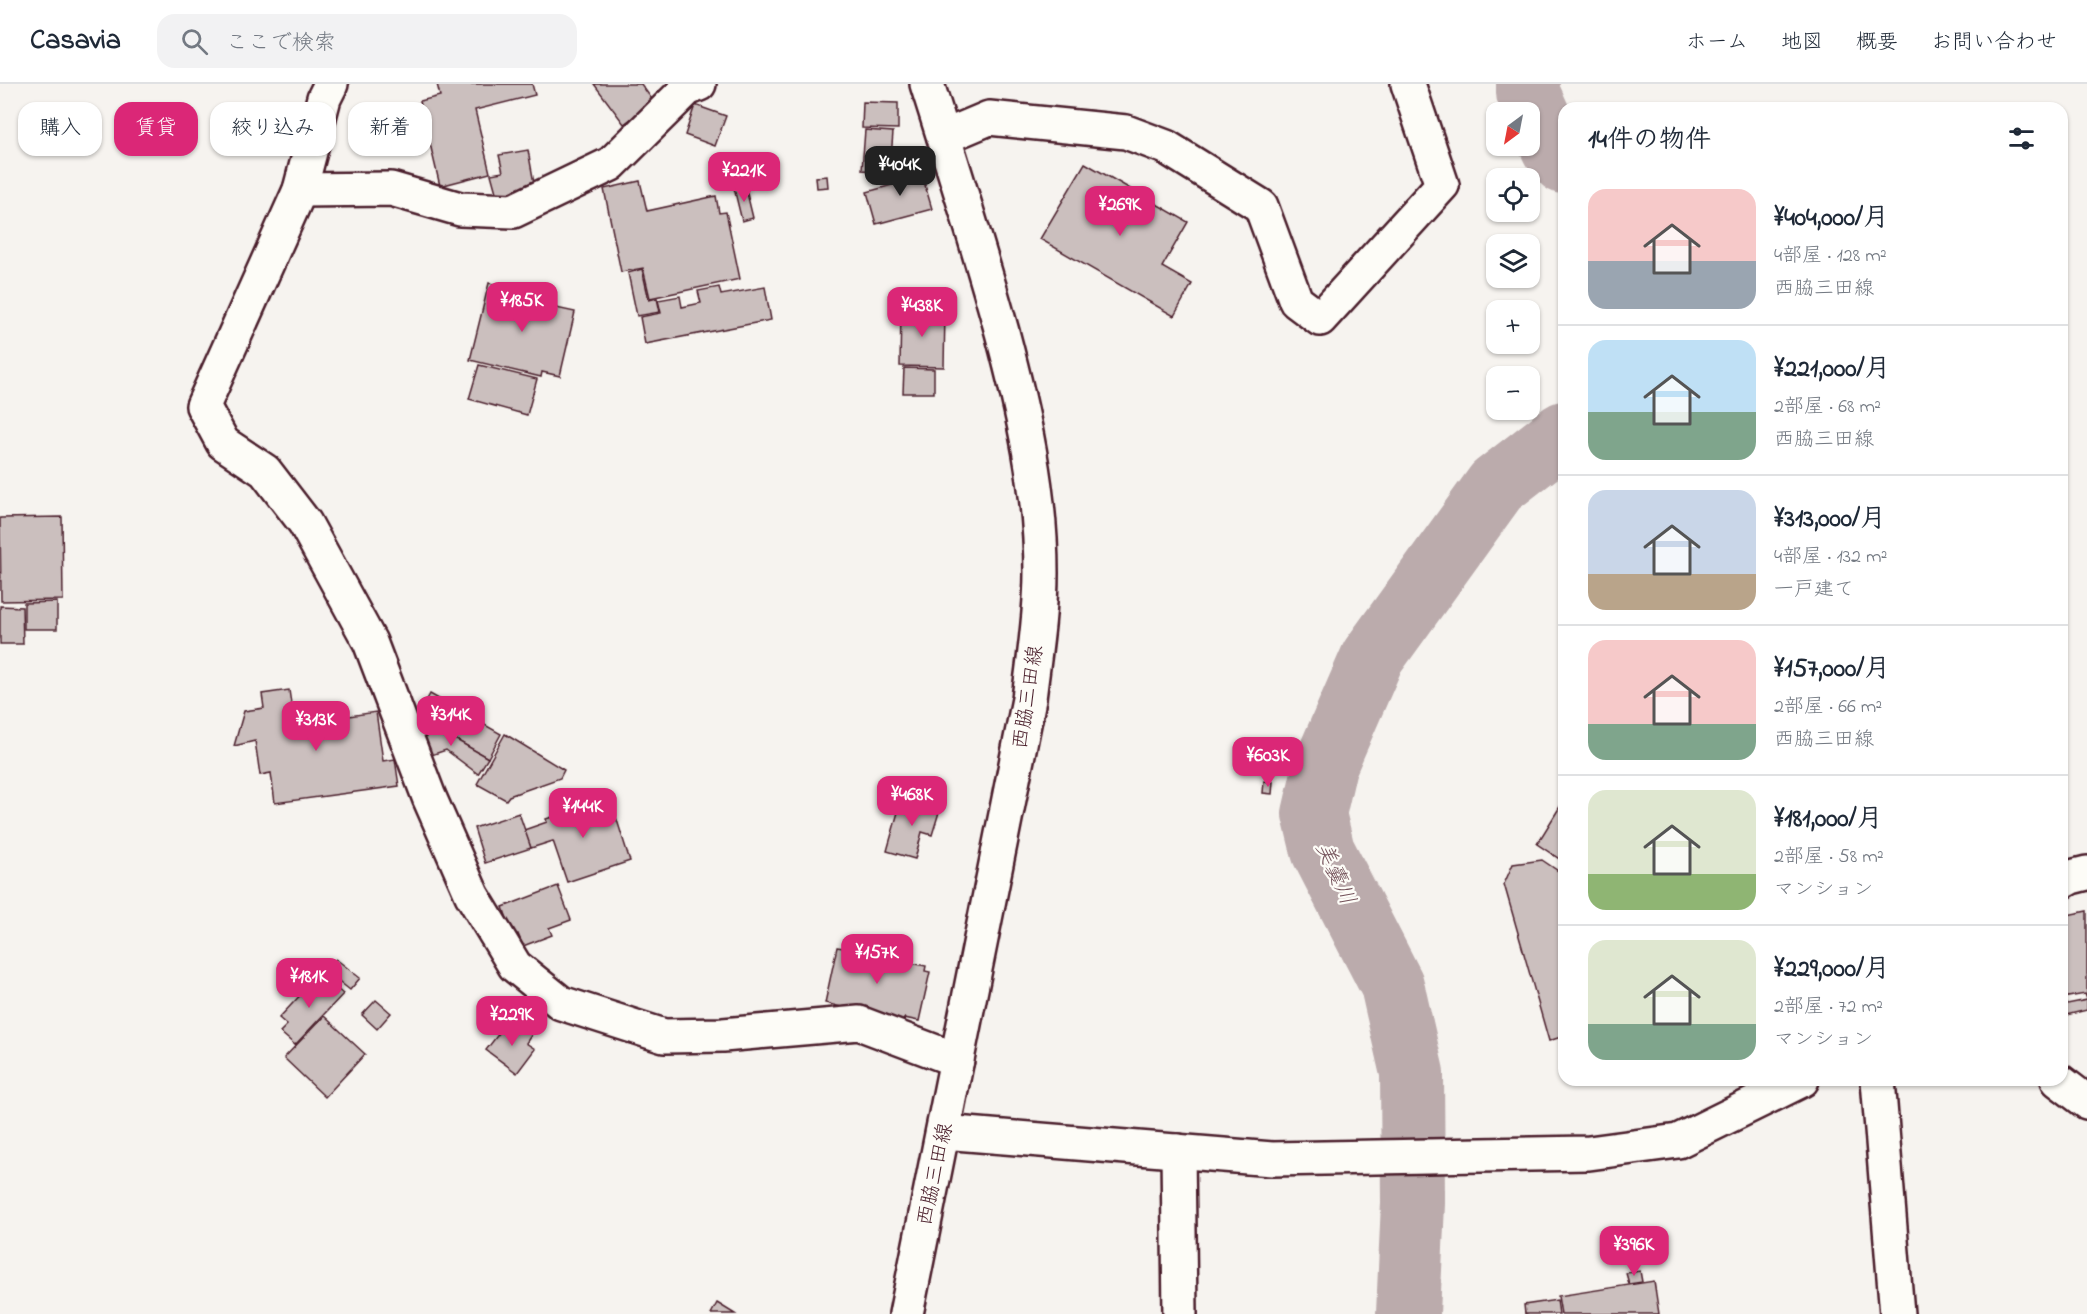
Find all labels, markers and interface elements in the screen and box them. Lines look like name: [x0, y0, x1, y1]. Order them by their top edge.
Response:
search box: [157, 14, 577, 68]
text: Casavia: [30, 21, 121, 62]
icon: search: [178, 25, 211, 58]
text: ここで検索: [226, 28, 336, 60]
text: ホーム: [1686, 28, 1748, 58]
text: 地図: [1781, 28, 1823, 58]
text: 概要: [1856, 28, 1898, 58]
text: お問い合わせ: [1931, 28, 2057, 58]
chip: 購入: [18, 102, 102, 156]
chip: 賃貸: [114, 102, 198, 156]
chip: 絞り込み: [210, 102, 336, 156]
chip: 新着: [348, 102, 432, 156]
north arrow: [1486, 102, 1540, 156]
map controls: [1486, 102, 1540, 420]
text: 14件の物件: [1588, 122, 1711, 160]
icon: filters: [2005, 122, 2038, 155]
pin: ¥404K: [858, 146, 942, 197]
text: ¥404K: [879, 151, 921, 180]
pin: ¥221K: [702, 152, 786, 203]
text: ¥221K: [722, 157, 766, 186]
button: locate: [1486, 168, 1540, 222]
pin: ¥269K: [1078, 186, 1162, 237]
text: ¥269K: [1099, 191, 1141, 220]
text: ¥404,000/月: [1774, 200, 1889, 238]
icon: home: [1636, 213, 1708, 285]
button: layers: [1486, 234, 1540, 288]
text: 4部屋 · 128 m²: [1774, 242, 1887, 271]
text: 西脇三田線: [1774, 275, 1874, 304]
pin: ¥185K: [480, 282, 564, 333]
text: ¥185K: [501, 287, 543, 316]
pin: ¥438K: [880, 287, 964, 338]
text: ¥438K: [901, 292, 943, 321]
button: +: [1486, 300, 1540, 354]
text: ¥221,000/月: [1774, 351, 1890, 389]
icon: home: [1636, 364, 1708, 436]
button: −: [1486, 366, 1540, 420]
text: 2部屋 · 68 m²: [1774, 393, 1881, 422]
text: 西脇三田線: [1774, 426, 1874, 455]
text: ¥313,000/月: [1774, 501, 1886, 539]
icon: home: [1636, 514, 1708, 586]
text: 4部屋 · 132 m²: [1774, 543, 1888, 572]
text: 一戸建て: [1774, 576, 1854, 605]
street label: 西脇三田線: [1006, 643, 1052, 752]
text: ¥157,000/月: [1774, 651, 1890, 689]
icon: home: [1636, 664, 1708, 736]
text: 2部屋 · 66 m²: [1774, 693, 1882, 722]
pin: ¥314K: [409, 696, 493, 747]
pin: ¥313K: [274, 701, 358, 752]
text: ¥314K: [431, 701, 471, 730]
text: ¥313K: [296, 706, 336, 735]
text: 西脇三田線: [1774, 726, 1874, 755]
pin: ¥603K: [1226, 737, 1310, 788]
text: ¥603K: [1246, 742, 1290, 771]
pin: ¥468K: [870, 776, 954, 827]
text: ¥468K: [891, 781, 933, 810]
pin: ¥144K: [541, 788, 625, 839]
text: ¥144K: [563, 793, 603, 822]
text: ¥181,000/月: [1774, 801, 1883, 839]
icon: home: [1636, 814, 1708, 886]
water label: 美嚢川: [1306, 838, 1362, 911]
text: 2部屋 · 58 m²: [1774, 843, 1884, 872]
text: マンション: [1774, 876, 1873, 905]
pin: ¥157K: [835, 934, 919, 985]
text: ¥157K: [855, 939, 899, 968]
text: ¥229,000/月: [1774, 951, 1890, 989]
pin: ¥181K: [267, 958, 351, 1009]
text: ¥181K: [290, 963, 328, 992]
icon: home: [1636, 964, 1708, 1036]
text: 2部屋 · 72 m²: [1774, 993, 1883, 1022]
pin: ¥229K: [470, 996, 554, 1047]
text: ¥229K: [490, 1001, 534, 1030]
text: マンション: [1774, 1026, 1873, 1055]
street label: 西脇三田線: [910, 1120, 962, 1229]
pin: ¥396K: [1592, 1226, 1676, 1277]
text: ¥396K: [1614, 1231, 1654, 1260]

